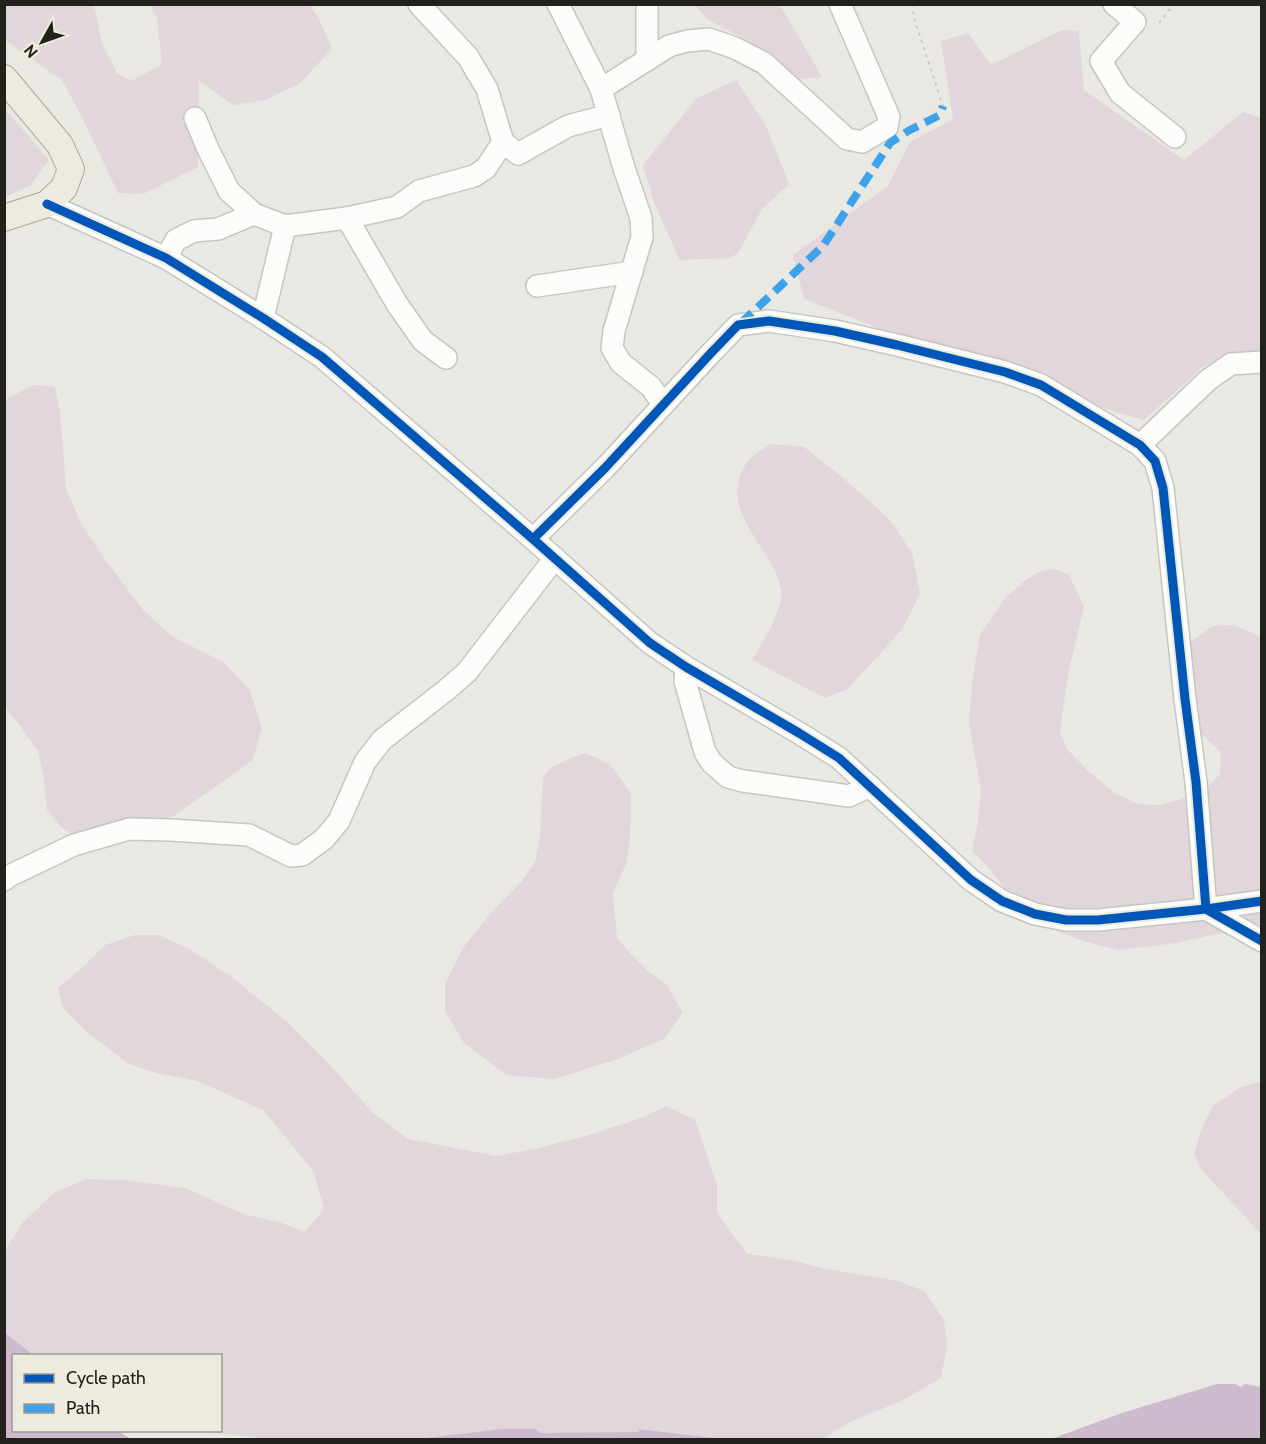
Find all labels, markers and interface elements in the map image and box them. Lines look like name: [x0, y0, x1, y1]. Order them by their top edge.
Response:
north arrow: [12, 12, 72, 72]
text: N: [20, 41, 42, 62]
legend: [12, 1354, 222, 1432]
text: Cycle path: [66, 1367, 146, 1389]
text: Path: [66, 1397, 100, 1419]

